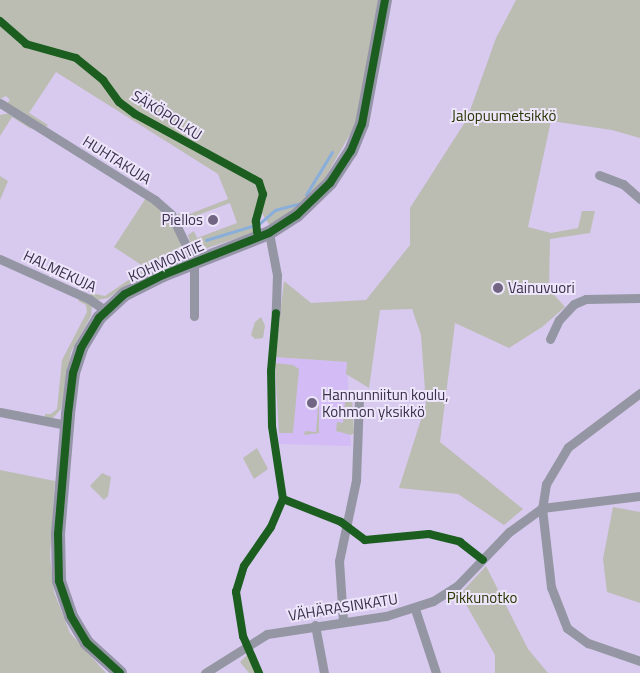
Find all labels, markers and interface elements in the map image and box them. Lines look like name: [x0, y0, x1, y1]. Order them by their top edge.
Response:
street label: SÄKÖPOLKU: [129, 86, 205, 144]
park label: Jalopuumetsikkö: [452, 107, 556, 125]
street label: HUHTAKUJA: [79, 132, 155, 188]
place label: Piellos: [161, 211, 203, 229]
marker: Piellos: [207, 214, 219, 226]
street label: KOHMONTIE: [125, 236, 207, 286]
street label: HALMEKUJA: [21, 246, 99, 296]
place label: Vainuvuori: [508, 279, 575, 297]
marker: Vainuvuori: [492, 282, 504, 294]
place label: Hannunniitun koulu, Kohmon yksikkö: [322, 385, 449, 420]
marker: Hannunniitun koulu, Kohmon yksikkö: [306, 397, 318, 409]
street label: VÄHÄRASINKATU: [287, 589, 399, 625]
park label: Pikkunotko: [447, 589, 517, 607]

